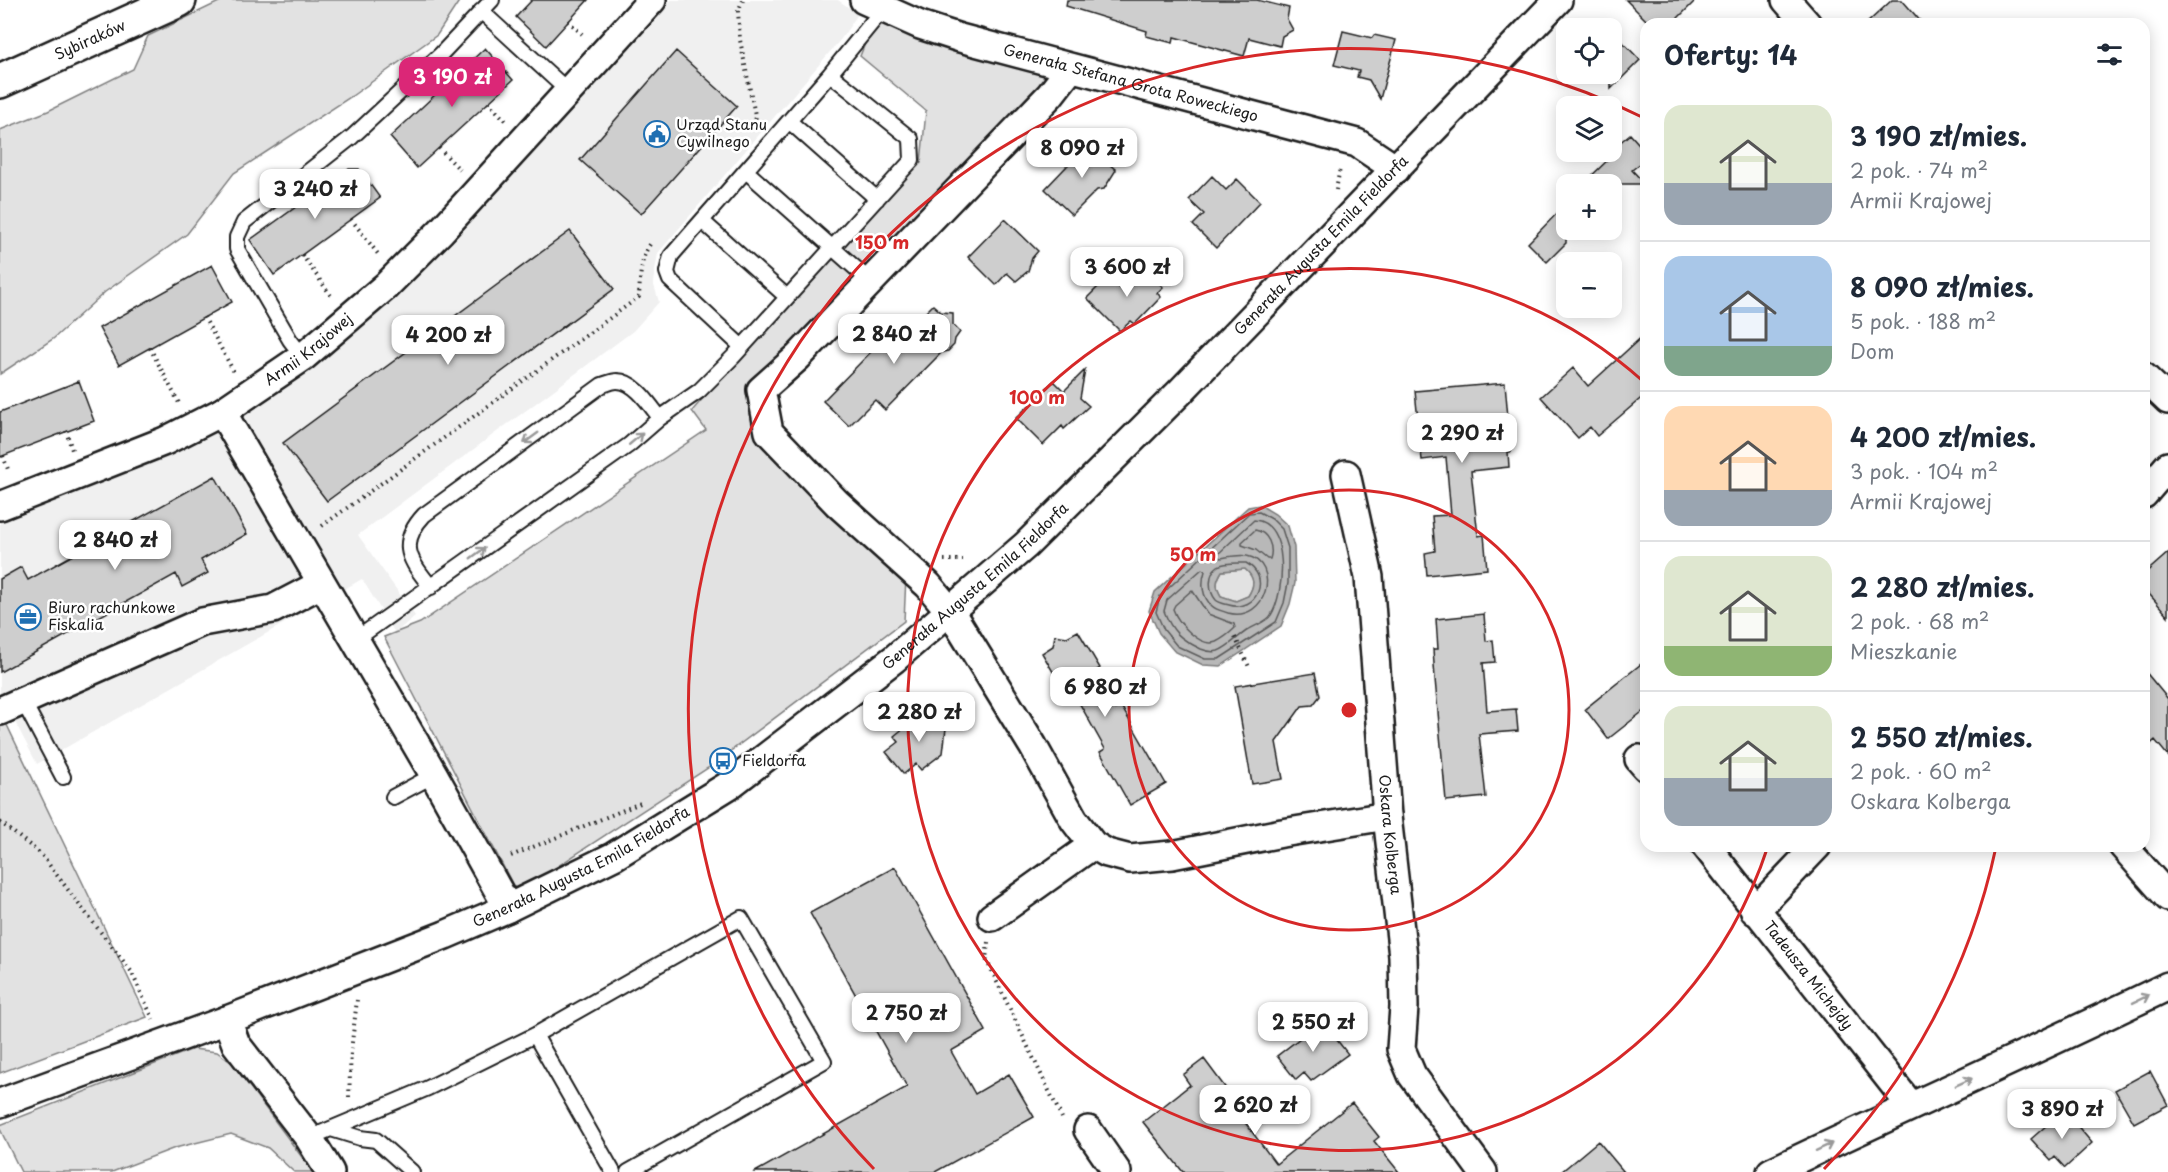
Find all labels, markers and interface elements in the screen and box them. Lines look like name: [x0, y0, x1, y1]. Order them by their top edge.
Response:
street label: Sybiraków: [50, 13, 129, 65]
map controls: [1556, 18, 1622, 318]
button: locate: [1556, 18, 1622, 84]
text: Oferty: 14: [1664, 35, 1797, 74]
street label: Generała Stefana Grota Roweckiego: [1001, 37, 1261, 126]
icon: filters: [2093, 38, 2126, 71]
pin: 3 190 zł: [390, 57, 514, 108]
text: 3 190 zł: [413, 61, 491, 91]
button: layers: [1556, 96, 1622, 162]
place label: Urząd Stanu Cywilnego: [676, 112, 767, 152]
text: 3 190 zł/mies.: [1850, 116, 2027, 155]
public building icon: Urząd Stanu Cywilnego: [642, 119, 672, 149]
pin: 8 090 zł: [1020, 128, 1144, 179]
icon: home: [1712, 129, 1784, 201]
text: 8 090 zł: [1040, 132, 1124, 162]
street label: Generała Augusta Emila Fieldorfa: [1228, 149, 1413, 340]
text: 2 pok. · 74 m²: [1850, 155, 1988, 185]
pin: 3 240 zł: [253, 169, 377, 220]
text: 3 240 zł: [273, 173, 357, 203]
button: +: [1556, 174, 1622, 240]
text: Armii Krajowej: [1850, 185, 1992, 215]
text: 150 m: [855, 228, 909, 255]
pin: 3 600 zł: [1065, 247, 1189, 298]
text: 3 600 zł: [1084, 251, 1170, 281]
button: −: [1556, 252, 1622, 318]
text: 8 090 zł/mies.: [1850, 267, 2034, 306]
icon: home: [1712, 280, 1784, 352]
text: 5 pok. · 188 m²: [1850, 306, 1996, 336]
street label: Armii Krajowej: [259, 307, 357, 390]
pin: 2 840 zł: [832, 314, 956, 365]
pin: 4 200 zł: [386, 315, 510, 366]
text: 2 840 zł: [852, 318, 936, 348]
text: 4 200 zł: [406, 319, 490, 349]
text: Dom: [1850, 336, 1894, 366]
text: 100 m: [1009, 383, 1065, 410]
pin: 2 290 zł: [1400, 413, 1524, 464]
text: 2 290 zł: [1421, 417, 1503, 447]
text: 4 200 zł/mies.: [1850, 417, 2036, 456]
icon: home: [1712, 430, 1784, 502]
one-way arrow: [523, 431, 539, 444]
one-way arrow: [628, 432, 644, 445]
text: 3 pok. · 104 m²: [1850, 456, 1998, 486]
text: Armii Krajowej: [1850, 486, 1992, 516]
street label: Generała Augusta Emila Fieldorfa: [876, 496, 1073, 674]
pin: 2 840 zł: [53, 520, 177, 571]
text: 2 840 zł: [73, 524, 157, 554]
text: 50 m: [1170, 540, 1216, 567]
one-way arrow: [470, 547, 486, 559]
text: 2 280 zł/mies.: [1850, 567, 2034, 606]
icon: home: [1712, 580, 1784, 652]
place label: Biuro rachunkowe Fiskalia: [48, 595, 175, 635]
office icon: Biuro rachunkowe Fiskalia: [13, 602, 43, 632]
text: 2 pok. · 68 m²: [1850, 606, 1989, 636]
text: Mieszkanie: [1850, 636, 1958, 666]
pin: 6 980 zł: [1043, 667, 1167, 718]
text: 6 980 zł: [1064, 671, 1146, 701]
pin: 2 280 zł: [857, 692, 981, 743]
text: 2 280 zł: [877, 696, 961, 726]
centre of rings: [1339, 700, 1359, 720]
text: 2 550 zł/mies.: [1850, 717, 2033, 756]
icon: home: [1712, 730, 1784, 802]
bus stop icon: Fieldorfa: [708, 746, 738, 776]
place label: Fieldorfa: [742, 748, 806, 771]
text: 2 pok. · 60 m²: [1850, 756, 1992, 786]
street label: Oskara Kolberga: [1374, 774, 1409, 896]
text: Oskara Kolberga: [1850, 786, 2011, 816]
street label: Generała Augusta Emila Fieldorfa: [468, 799, 693, 932]
street label: Tadeusza Michejdy: [1759, 915, 1860, 1034]
pin: 2 750 zł: [844, 993, 968, 1044]
one-way arrow: [2131, 993, 2149, 1005]
text: 2 750 zł: [866, 997, 946, 1027]
pin: 2 550 zł: [1251, 1002, 1375, 1053]
text: 2 550 zł: [1272, 1006, 1354, 1036]
one-way arrow: [1955, 1076, 1973, 1087]
pin: 2 620 zł: [1193, 1085, 1317, 1136]
text: 2 620 zł: [1213, 1089, 1297, 1119]
pin: 3 890 zł: [2000, 1089, 2124, 1140]
text: 3 890 zł: [2021, 1093, 2103, 1123]
one-way arrow: [1815, 1140, 1833, 1152]

